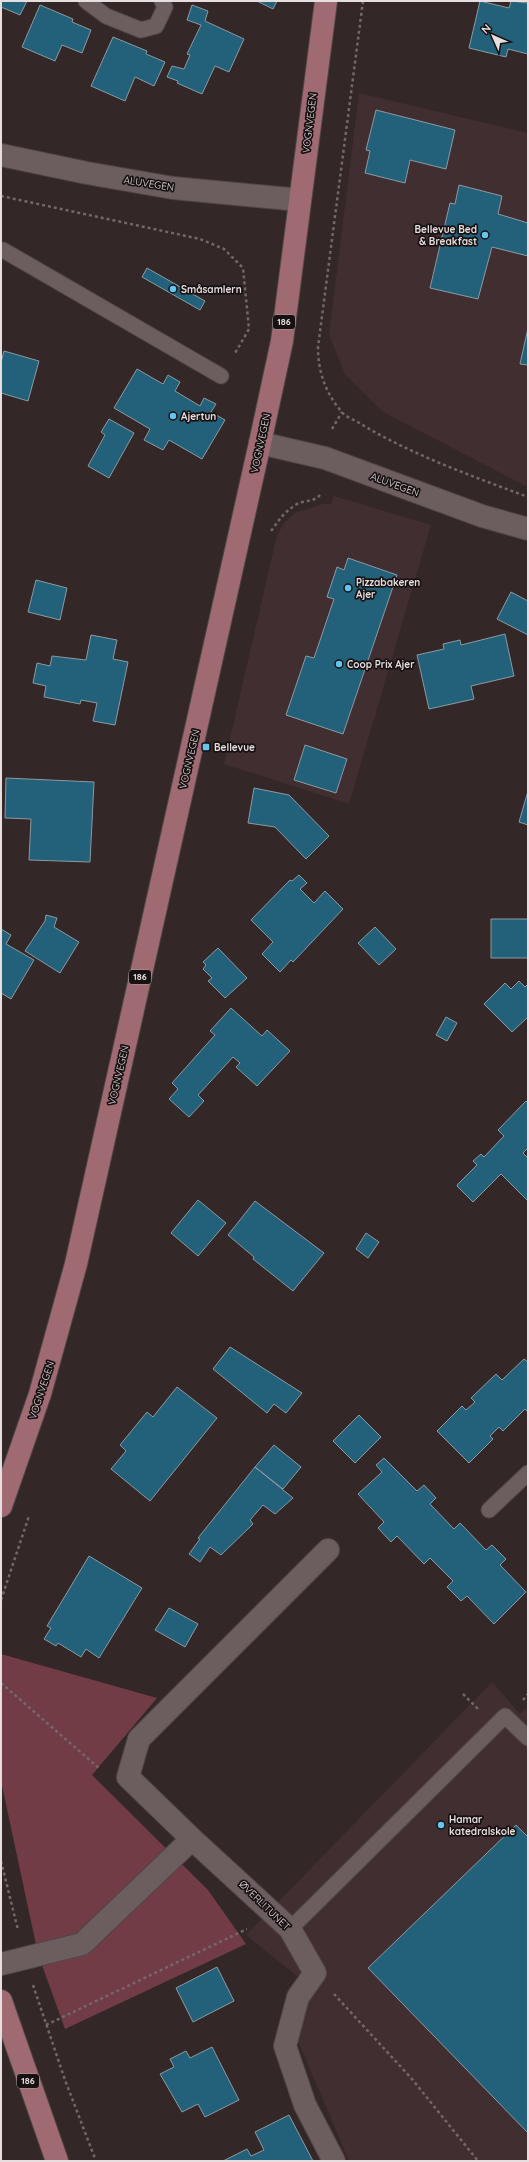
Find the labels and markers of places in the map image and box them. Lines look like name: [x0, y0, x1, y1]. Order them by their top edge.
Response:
place label: Bellevue Bed & Breakfast: [415, 223, 477, 248]
marker: Bellevue Bed & Breakfast: [480, 230, 490, 240]
place label: Småsamlern: [181, 283, 242, 296]
marker: Småsamlern: [168, 284, 178, 294]
place label: Ajertun: [181, 410, 216, 423]
marker: Ajertun: [168, 411, 178, 421]
place label: Pizzabakeren Ajer: [356, 576, 420, 601]
marker: Pizzabakeren Ajer: [343, 583, 353, 593]
place label: Coop Prix Ajer: [347, 658, 415, 671]
marker: Coop Prix Ajer: [334, 659, 344, 669]
place label: Bellevue: [214, 741, 255, 754]
marker: Bellevue: [201, 742, 211, 752]
place label: Hamar katedralskole: [449, 1813, 515, 1838]
marker: Hamar katedralskole: [436, 1820, 446, 1830]

